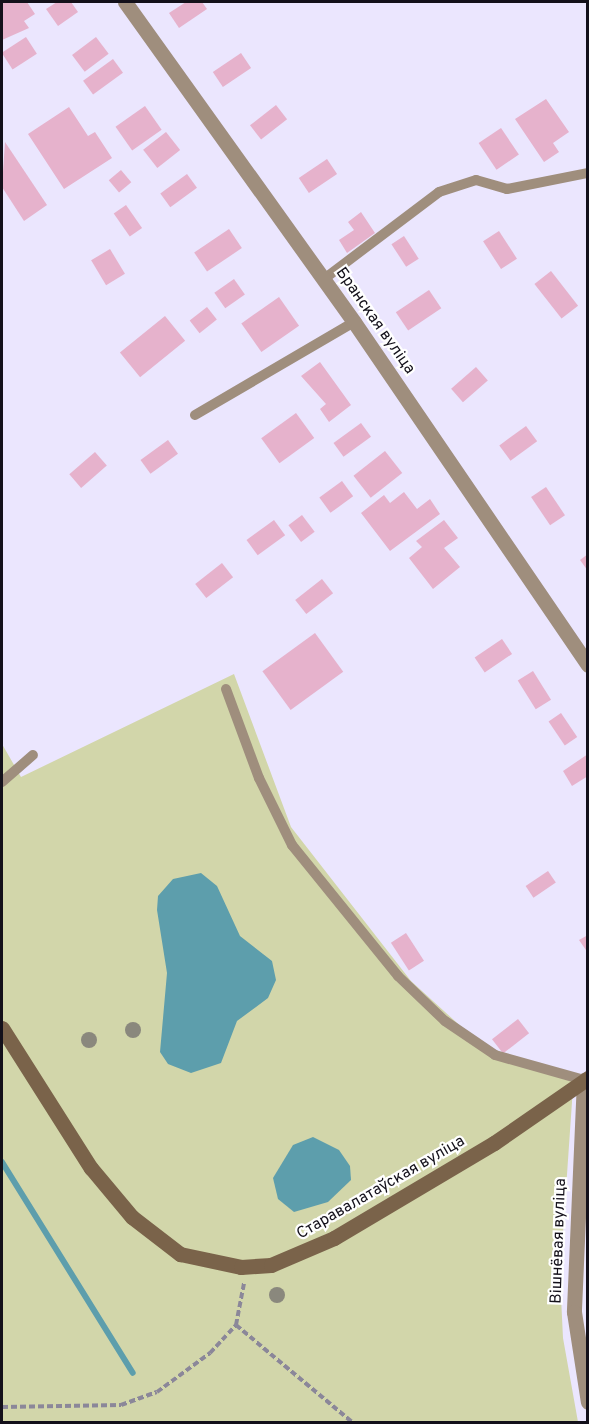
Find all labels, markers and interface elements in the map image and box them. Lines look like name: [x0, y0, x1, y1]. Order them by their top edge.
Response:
street label: Бранская вуліца: [331, 264, 419, 378]
street label: Старавалатаўская вуліца: [293, 1132, 469, 1244]
street label: Вішнёвая вуліца: [547, 1178, 571, 1304]

